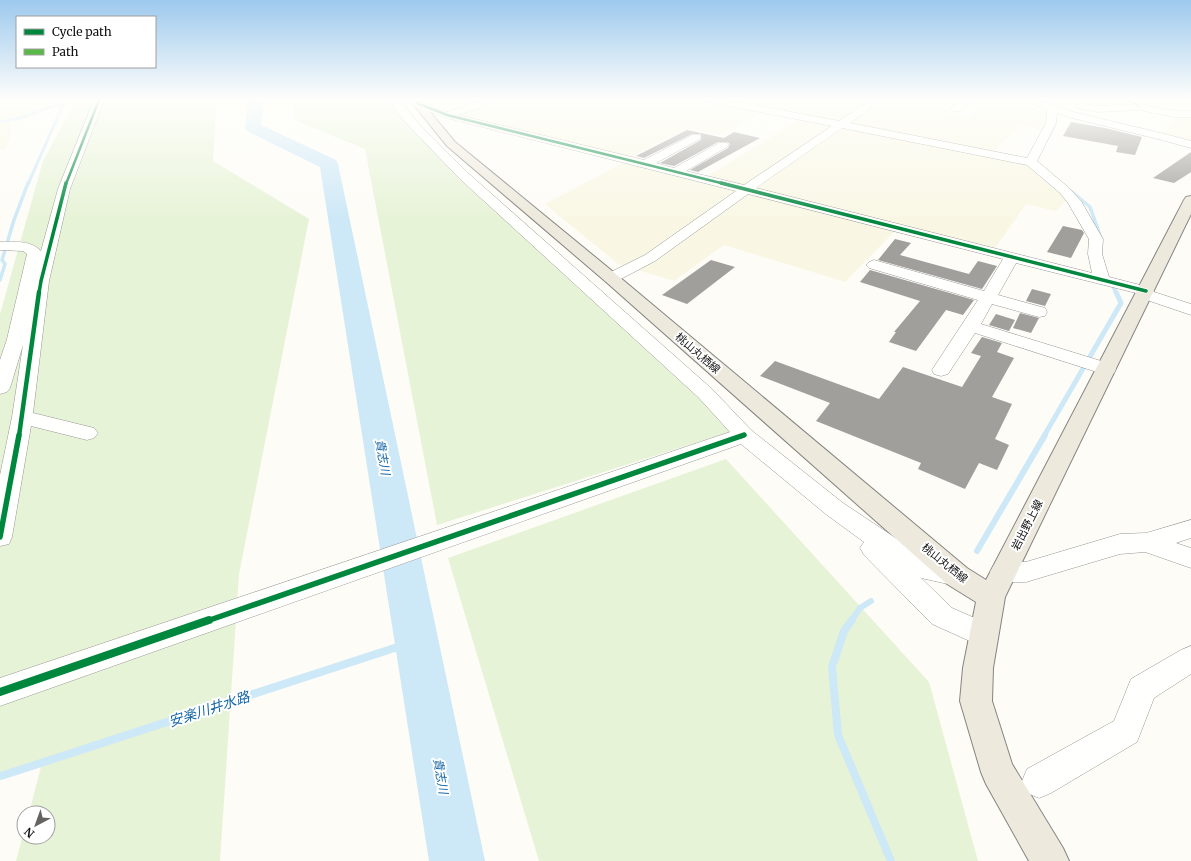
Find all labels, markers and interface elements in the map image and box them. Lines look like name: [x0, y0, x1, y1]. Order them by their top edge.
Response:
legend: [16, 16, 156, 68]
text: Cycle path: [52, 24, 112, 39]
text: Path: [52, 44, 78, 59]
street label: 桃山丸栖線: [673, 330, 723, 376]
water label: 貴志川: [372, 438, 394, 478]
street label: 岩出野上線: [1008, 497, 1046, 553]
street label: 桃山丸栖線: [919, 540, 971, 586]
water label: 安楽川井水路: [166, 687, 253, 731]
water label: 貴志川: [430, 757, 452, 797]
north arrow: [16, 805, 56, 845]
text: N: [21, 824, 37, 841]

